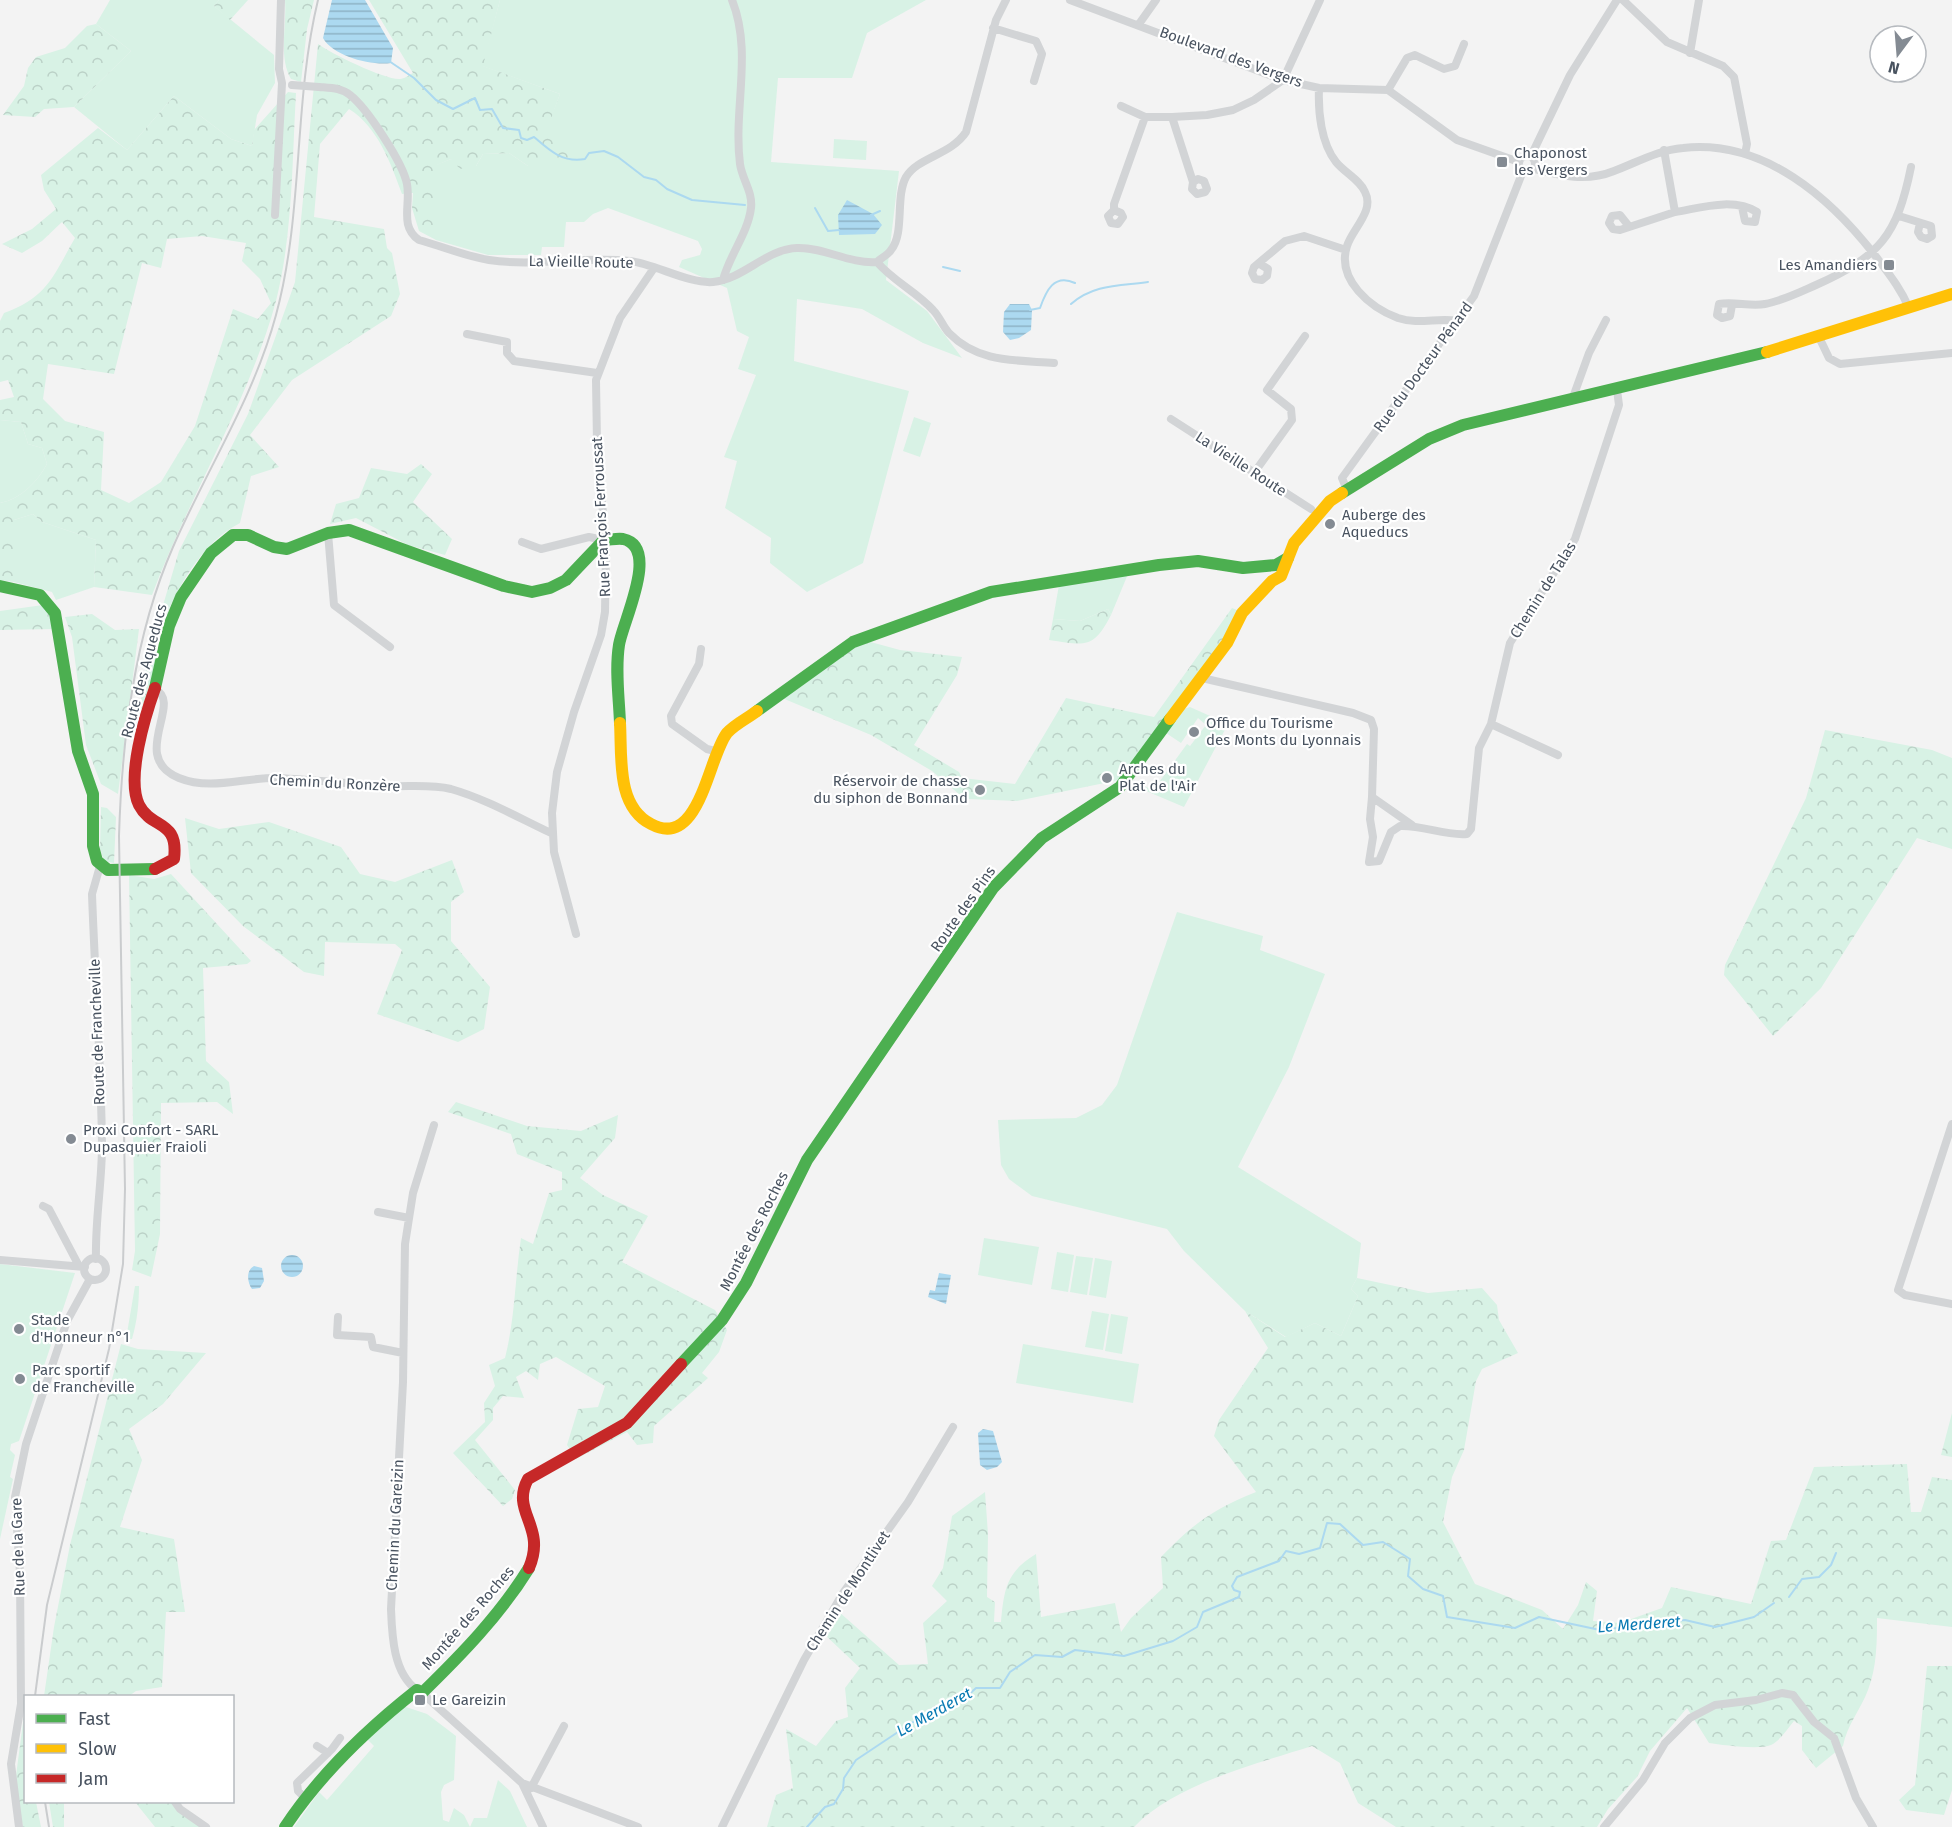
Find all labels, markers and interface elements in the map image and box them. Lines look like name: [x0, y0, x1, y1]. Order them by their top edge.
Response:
street label: Boulevard des Vergers: [1157, 23, 1305, 91]
north arrow: [1868, 24, 1928, 84]
text: N: [1886, 57, 1902, 79]
place label: Chaponost les Vergers: [1514, 144, 1588, 179]
marker: Chaponost les Vergers: [1495, 155, 1509, 169]
street label: La Vieille Route: [528, 252, 634, 272]
place label: Les Amandiers: [1778, 256, 1877, 274]
marker: Les Amandiers: [1882, 258, 1896, 272]
street label: Rue du Docteur Pénard: [1370, 298, 1476, 436]
street label: La Vieille Route: [1192, 428, 1290, 500]
street label: Rue François Ferroussat: [588, 436, 614, 598]
place label: Auberge des Aqueducs: [1342, 506, 1426, 541]
marker: Auberge des Aqueducs: [1323, 517, 1337, 531]
street label: Chemin de Talas: [1506, 538, 1580, 642]
street label: Route des Aqueducs: [117, 602, 171, 740]
place label: Office du Tourisme des Monts du Lyonnais: [1206, 714, 1361, 749]
marker: Office du Tourisme des Monts du Lyonnais: [1187, 725, 1201, 739]
place label: Arches du Plat de l'Air: [1119, 760, 1196, 795]
street label: Chemin du Ronzère: [269, 771, 401, 795]
marker: Arches du Plat de l'Air: [1100, 771, 1114, 785]
place label: Réservoir de chasse du siphon de Bonnand: [813, 772, 968, 807]
marker: Réservoir de chasse du siphon de Bonnand: [973, 783, 987, 797]
street label: Route des Pins: [927, 863, 999, 955]
street label: Route de Francheville: [85, 959, 109, 1105]
place label: Proxi Confort - SARL Dupasquier Fraioli: [83, 1121, 219, 1156]
marker: Proxi Confort - SARL Dupasquier Fraioli: [64, 1132, 78, 1146]
street label: Montée des Roches: [716, 1168, 792, 1294]
place label: Stade d'Honneur n°1: [31, 1311, 130, 1346]
marker: Stade d'Honneur n°1: [12, 1322, 26, 1336]
place label: Parc sportif de Francheville: [32, 1361, 135, 1396]
marker: Parc sportif de Francheville: [13, 1372, 27, 1386]
street label: Chemin du Gareizin: [383, 1459, 407, 1591]
street label: Rue de la Gare: [7, 1497, 29, 1597]
street label: Chemin de Montlivet: [802, 1527, 894, 1655]
street label: Montée des Roches: [418, 1562, 518, 1674]
water label: Le Merderet: [1597, 1612, 1682, 1636]
water label: Le Merderet: [893, 1683, 975, 1741]
place label: Le Gareizin: [432, 1691, 506, 1709]
marker: Le Gareizin: [413, 1693, 427, 1707]
legend: [24, 1695, 234, 1803]
text: Fast: [78, 1708, 111, 1730]
text: Slow: [78, 1738, 117, 1760]
text: Jam: [78, 1768, 109, 1790]

